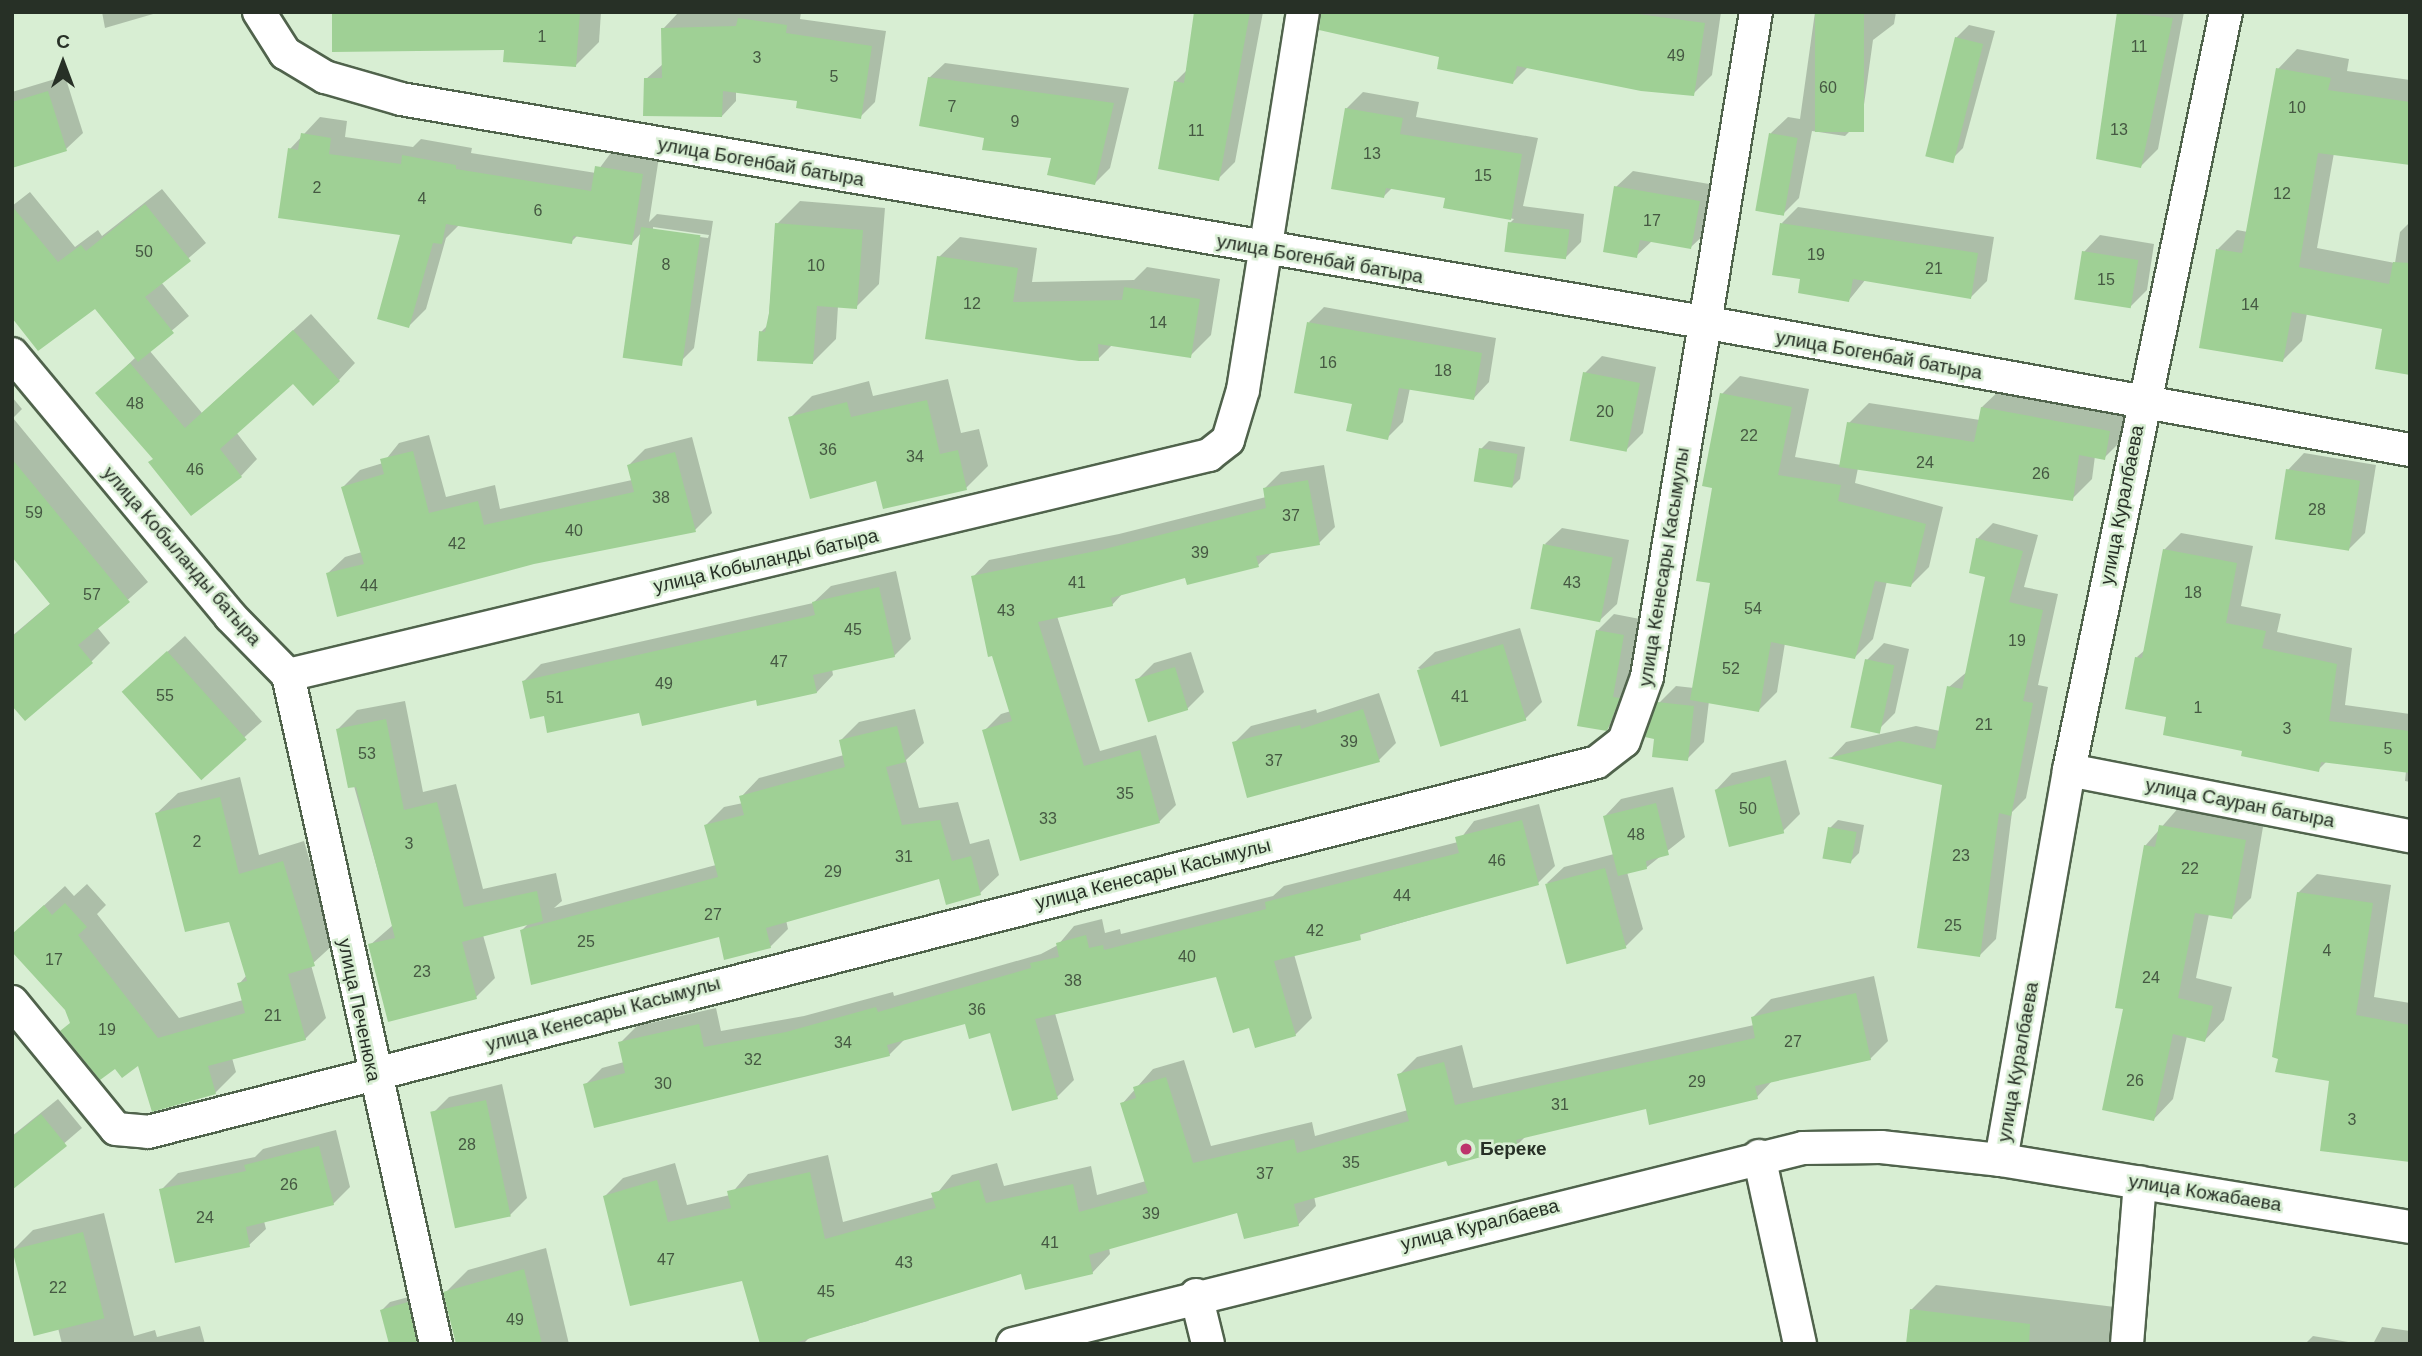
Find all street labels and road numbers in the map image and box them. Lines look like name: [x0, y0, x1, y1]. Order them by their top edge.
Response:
street label: улица Богенбай батыра: [656, 133, 866, 191]
street label: улица Богенбай батыра: [1215, 230, 1425, 288]
street label: улица Богенбай батыра: [1774, 326, 1984, 384]
street label: улица Куралбаева: [2095, 423, 2149, 587]
street label: улица Кенесары Касымулы: [1634, 446, 1694, 688]
street label: улица Кобыланды батыра: [98, 462, 266, 650]
street label: улица Кобыланды батыра: [651, 524, 881, 598]
street label: улица Сауран батыра: [2144, 773, 2336, 833]
street label: улица Кенесары Касымулы: [1033, 834, 1273, 914]
street label: улица Печенюка: [333, 936, 385, 1084]
street label: улица Кенесары Касымулы: [483, 972, 723, 1056]
street label: улица Куралбаева: [1993, 980, 2043, 1144]
street label: улица Кожабаева: [2127, 1170, 2283, 1216]
street label: улица Куралбаева: [1399, 1194, 1561, 1256]

